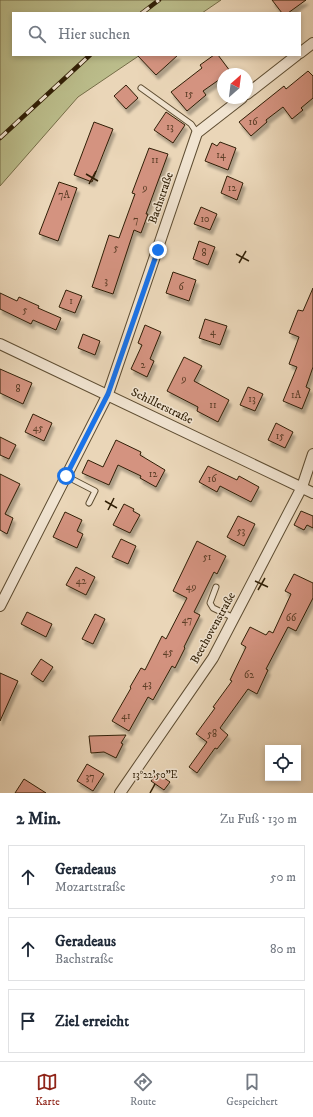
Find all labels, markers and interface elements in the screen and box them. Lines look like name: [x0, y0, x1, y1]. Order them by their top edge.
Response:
search box: [12, 12, 301, 56]
icon: search: [26, 23, 48, 45]
text: Hier suchen: [58, 25, 130, 44]
north arrow: [217, 68, 253, 104]
house number: 15: [185, 88, 193, 100]
house number: 16: [249, 116, 258, 128]
house number: 13: [166, 121, 174, 133]
house number: 14: [216, 149, 226, 161]
house number: 11: [151, 154, 159, 166]
street label: Bachstraße: [145, 170, 177, 226]
house number: 9: [142, 182, 148, 194]
house number: 12: [228, 182, 236, 194]
house number: 7A: [58, 189, 70, 201]
house number: 10: [200, 213, 210, 225]
house number: 7: [133, 214, 139, 226]
route end: [149, 241, 167, 259]
house number: 5: [114, 242, 119, 254]
house number: 8: [201, 247, 207, 259]
house number: 3: [104, 275, 108, 287]
house number: 6: [178, 281, 184, 293]
house number: 1: [69, 295, 73, 307]
house number: 5: [23, 304, 28, 316]
house number: 4: [210, 326, 216, 338]
house number: 2: [141, 359, 146, 371]
house number: 9: [181, 373, 187, 385]
house number: 8: [15, 383, 21, 395]
street label: Schillerstraße: [129, 385, 195, 427]
house number: 1A: [291, 389, 302, 401]
house number: 13: [248, 393, 256, 405]
house number: 11: [209, 399, 217, 411]
house number: 45: [33, 422, 43, 434]
house number: 15: [276, 430, 284, 442]
route start: [57, 467, 75, 485]
house number: 12: [149, 468, 157, 480]
house number: 16: [208, 473, 217, 485]
house number: 53: [237, 525, 246, 537]
house number: 51: [203, 551, 212, 563]
house number: 42: [76, 575, 86, 587]
house number: 49: [186, 581, 196, 593]
street label: Beethovenstraße: [187, 590, 239, 666]
house number: 66: [286, 612, 297, 624]
house number: 47: [182, 614, 192, 626]
house number: 45: [163, 646, 173, 658]
house number: 62: [244, 669, 254, 681]
house number: 43: [142, 678, 152, 690]
house number: 41: [121, 710, 131, 722]
house number: 58: [207, 728, 217, 740]
map controls: [265, 745, 301, 781]
button: locate: [265, 745, 301, 781]
text: 13°22'50"E: [132, 769, 178, 781]
house number: 37: [86, 771, 95, 783]
text: 2 Min.: [16, 808, 61, 830]
text: Zu Fuß · 130 m: [220, 811, 297, 827]
text: Geradeaus: [55, 860, 116, 879]
icon: ahead: [17, 866, 39, 888]
text: 50 m: [270, 869, 296, 885]
text: Mozartstraße: [55, 879, 125, 895]
text: Geradeaus: [55, 932, 116, 951]
icon: ahead: [17, 938, 39, 960]
text: 80 m: [270, 941, 296, 957]
text: Bachstraße: [55, 951, 113, 967]
icon: arrive: [17, 1010, 39, 1032]
text: Ziel erreicht: [55, 1012, 129, 1031]
tab: Karte: [35, 1071, 60, 1109]
tab: Route: [130, 1071, 156, 1109]
tab: Gespeichert: [226, 1071, 278, 1109]

